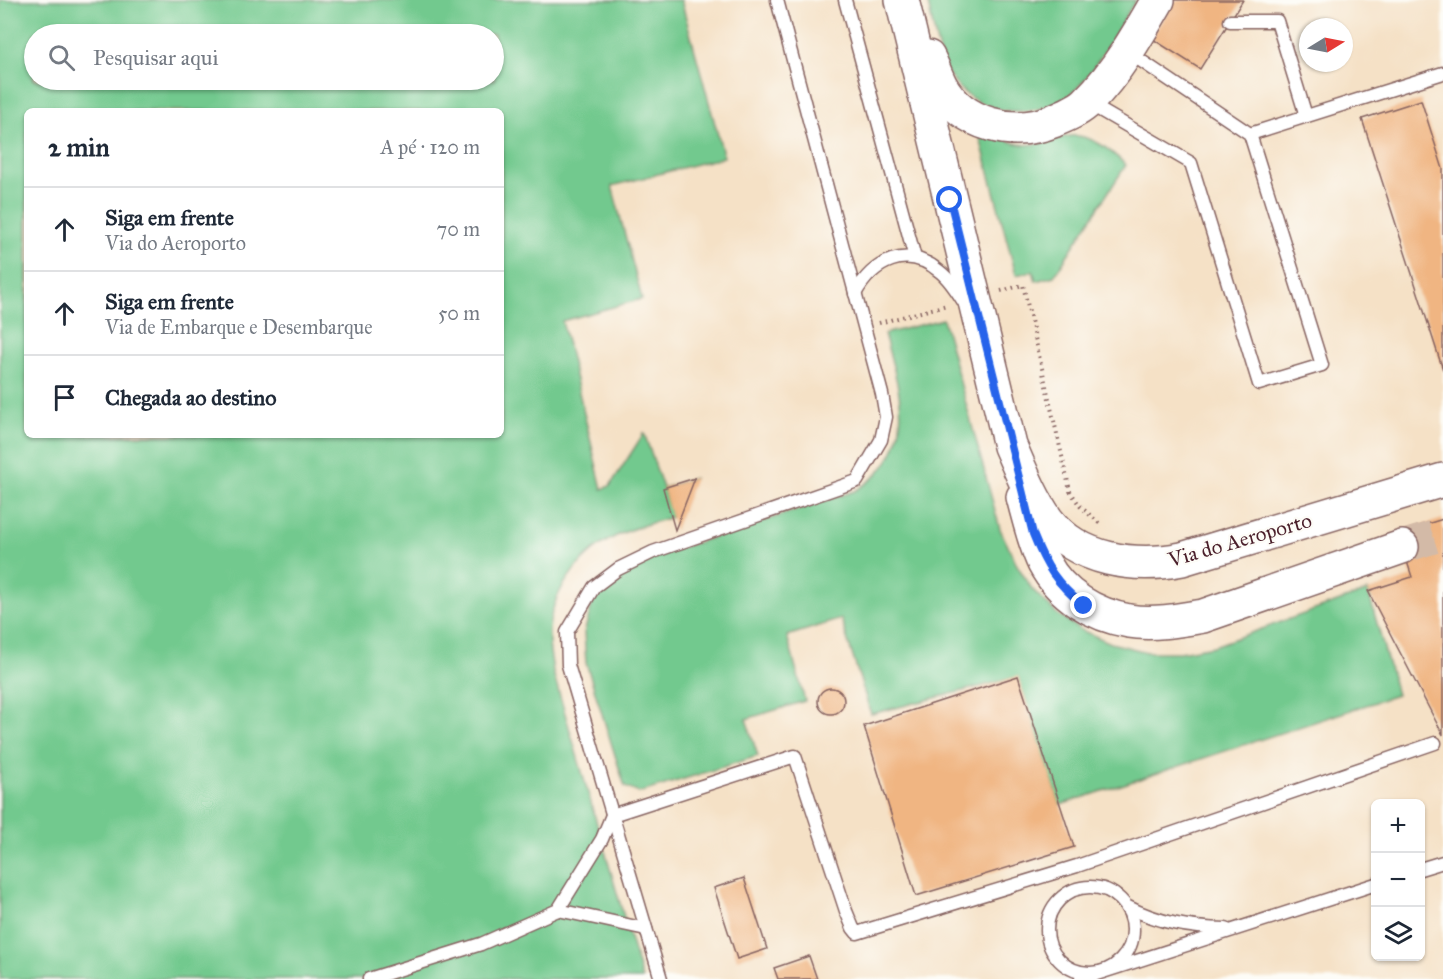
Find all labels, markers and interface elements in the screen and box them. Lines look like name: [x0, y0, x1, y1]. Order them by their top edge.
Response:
north arrow: [1299, 18, 1353, 72]
search box: [24, 24, 504, 90]
icon: search: [45, 41, 78, 74]
text: Pesquisar aqui: [93, 44, 218, 71]
text: 2 min: [48, 131, 109, 163]
text: A pé · 120 m: [380, 135, 480, 159]
route start: [936, 186, 962, 212]
text: Siga em frente: [105, 204, 234, 231]
icon: ahead: [48, 213, 81, 246]
text: 70 m: [437, 217, 480, 241]
text: Via do Aeroporto: [105, 231, 246, 255]
text: Siga em frente: [105, 288, 234, 315]
icon: ahead: [48, 297, 81, 330]
text: 50 m: [438, 301, 480, 325]
text: Via de Embarque e Desembarque: [105, 315, 373, 339]
icon: arrive: [48, 381, 81, 414]
text: Chegada ao destino: [105, 384, 276, 411]
street label: Via do Aeroporto: [1164, 507, 1315, 573]
route end: [1070, 592, 1096, 618]
map controls: [1371, 799, 1425, 961]
button: +: [1371, 799, 1425, 853]
button: −: [1371, 853, 1425, 907]
button: layers: [1371, 907, 1425, 961]

